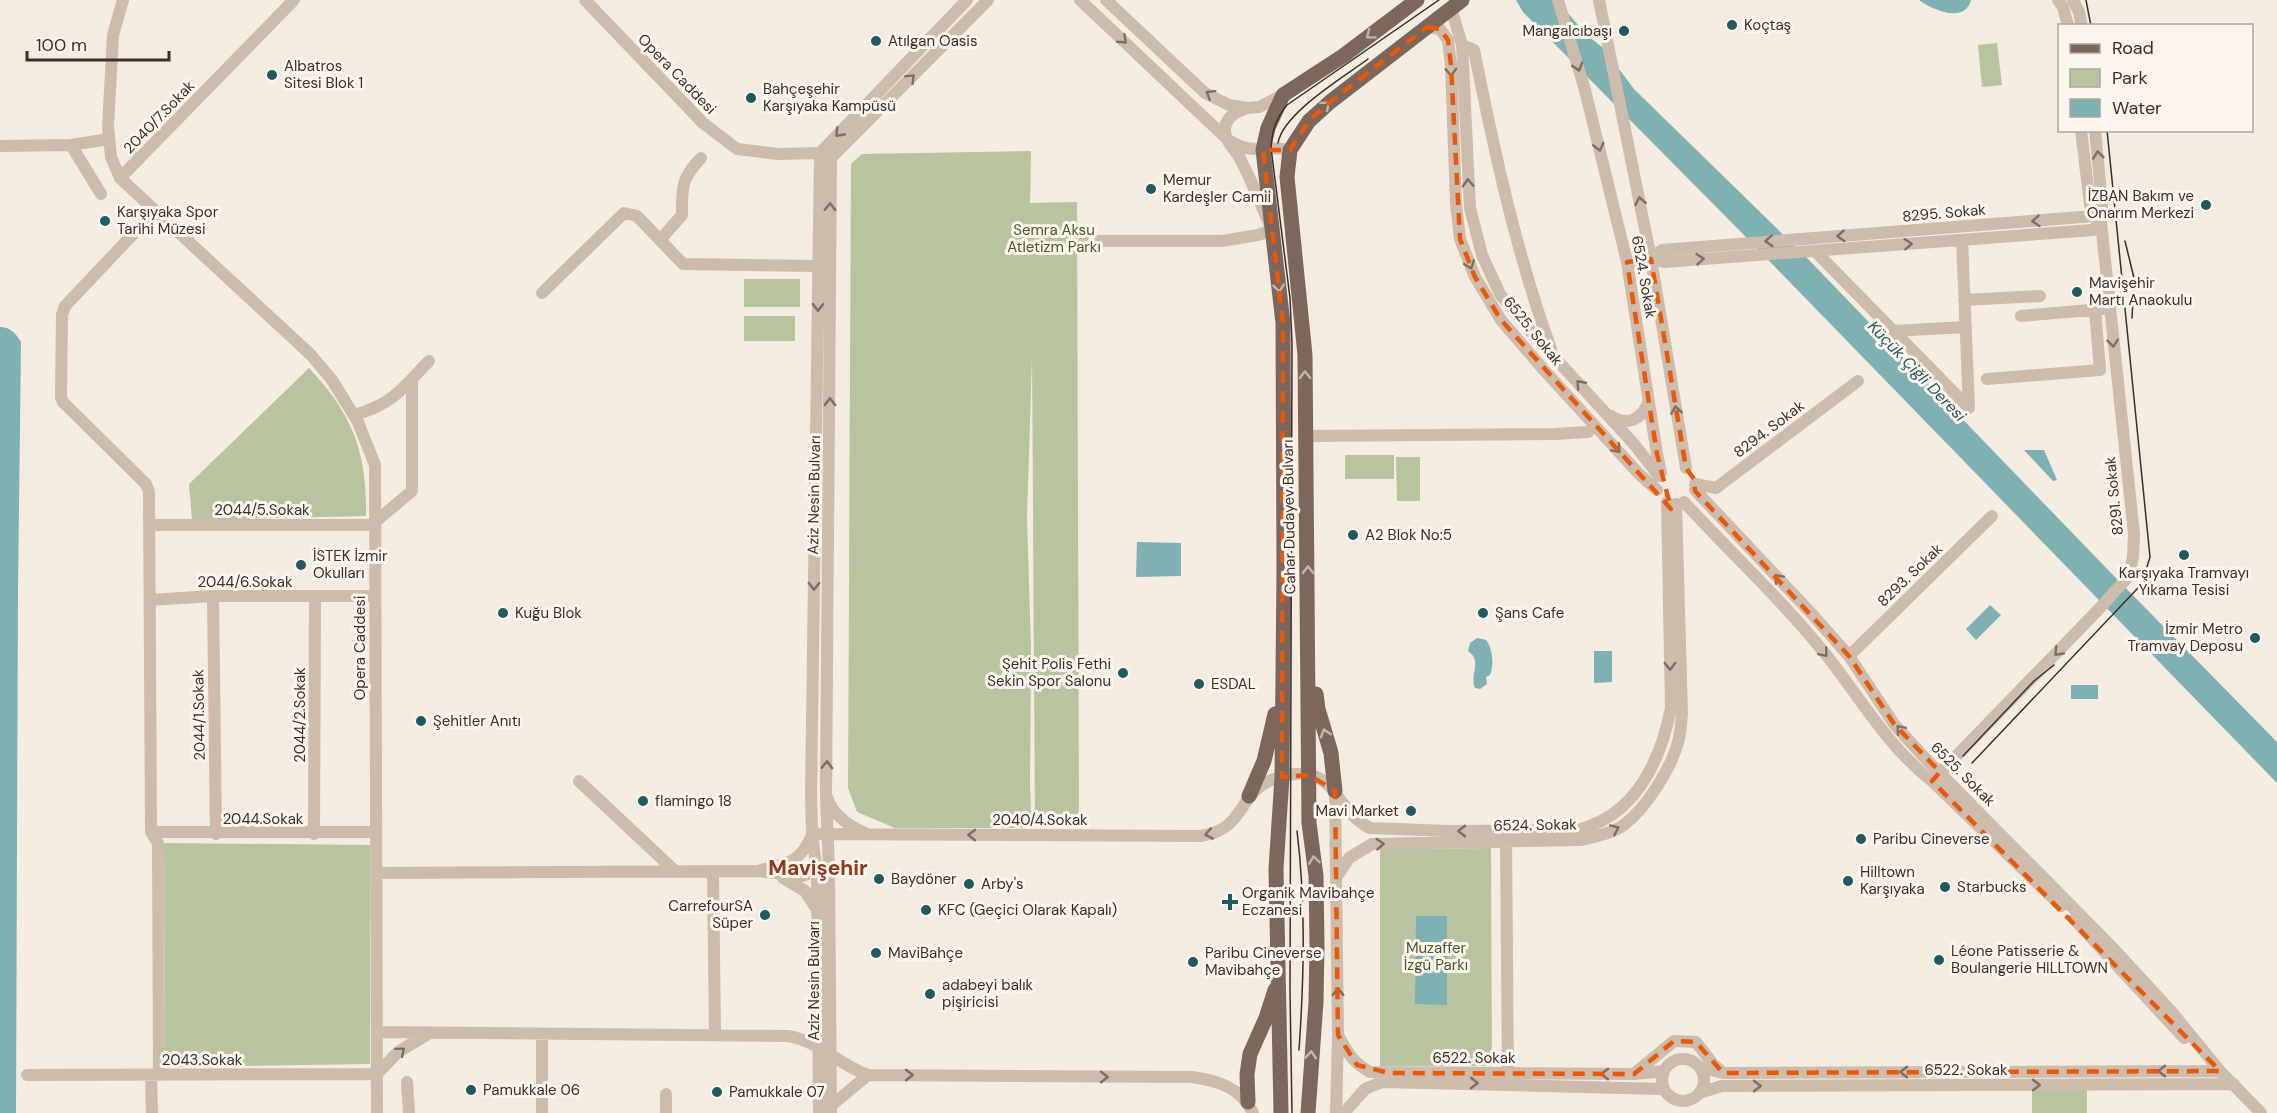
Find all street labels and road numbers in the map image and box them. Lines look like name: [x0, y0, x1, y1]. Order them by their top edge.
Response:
street label: Opera Caddesi: [633, 29, 721, 119]
street label: 2040/7.Sokak: [119, 76, 199, 158]
street label: 8295. Sokak: [1901, 199, 1987, 227]
street label: 6524. Sokak: [1627, 234, 1661, 320]
street label: 6525. Sokak: [1499, 292, 1567, 370]
street label: 8294. Sokak: [1730, 396, 1809, 462]
street label: Aziz Nesin Bulvarı: [803, 435, 825, 555]
street label: Cahar Dudayev Bulvarı: [1278, 439, 1300, 595]
street label: 8291. Sokak: [2100, 455, 2128, 536]
street label: 2044/5.Sokak: [214, 500, 310, 520]
street label: 8293. Sokak: [1873, 539, 1947, 611]
street label: 2044/6.Sokak: [197, 572, 293, 592]
street label: Opera Caddesi: [350, 596, 370, 700]
street label: 2044/2.Sokak: [290, 667, 310, 763]
street label: 2044/1.Sokak: [188, 669, 210, 761]
street label: 6525. Sokak: [1926, 737, 2000, 811]
street label: 2044.Sokak: [223, 809, 304, 829]
street label: 2040/4.Sokak: [992, 810, 1088, 830]
street label: 6524. Sokak: [1493, 814, 1577, 836]
street label: Aziz Nesin Bulvarı: [804, 921, 824, 1041]
street label: 6522. Sokak: [1432, 1048, 1516, 1068]
street label: 2043.Sokak: [162, 1050, 243, 1070]
street label: 6522. Sokak: [1924, 1060, 2008, 1080]

